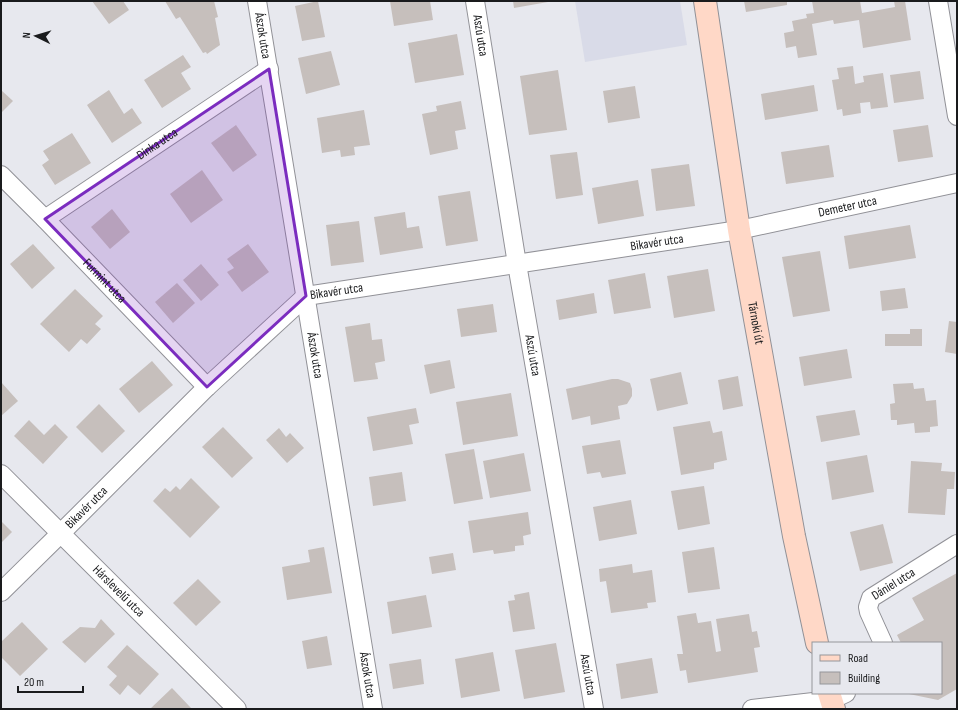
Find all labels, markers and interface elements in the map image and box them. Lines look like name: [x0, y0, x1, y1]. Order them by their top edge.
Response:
street label: Ászok utca: [251, 10, 274, 60]
street label: Aszú utca: [469, 13, 492, 57]
north arrow: [16, 16, 56, 56]
text: N: [20, 32, 33, 39]
street label: Dinka utca: [134, 124, 181, 163]
street label: Demeter utca: [817, 193, 878, 221]
street label: Bikavér utca: [629, 231, 684, 254]
street label: Furmint utca: [79, 255, 130, 306]
street label: Bikavér utca: [309, 279, 364, 303]
street label: Tárnoki út: [744, 300, 767, 346]
street label: Ászok utca: [303, 330, 327, 379]
street label: Aszú utca: [521, 332, 544, 377]
street label: Bikavér utca: [62, 483, 111, 532]
street label: Hárslevelű utca: [89, 562, 148, 620]
street label: Dániel utca: [869, 564, 918, 604]
legend: [812, 642, 942, 694]
street label: Ászok utca: [356, 650, 379, 699]
text: Road: [848, 651, 868, 666]
street label: Aszú utca: [576, 652, 599, 696]
scale bar: [18, 668, 83, 694]
text: Building: [848, 671, 880, 686]
text: 20 m: [24, 675, 44, 690]

